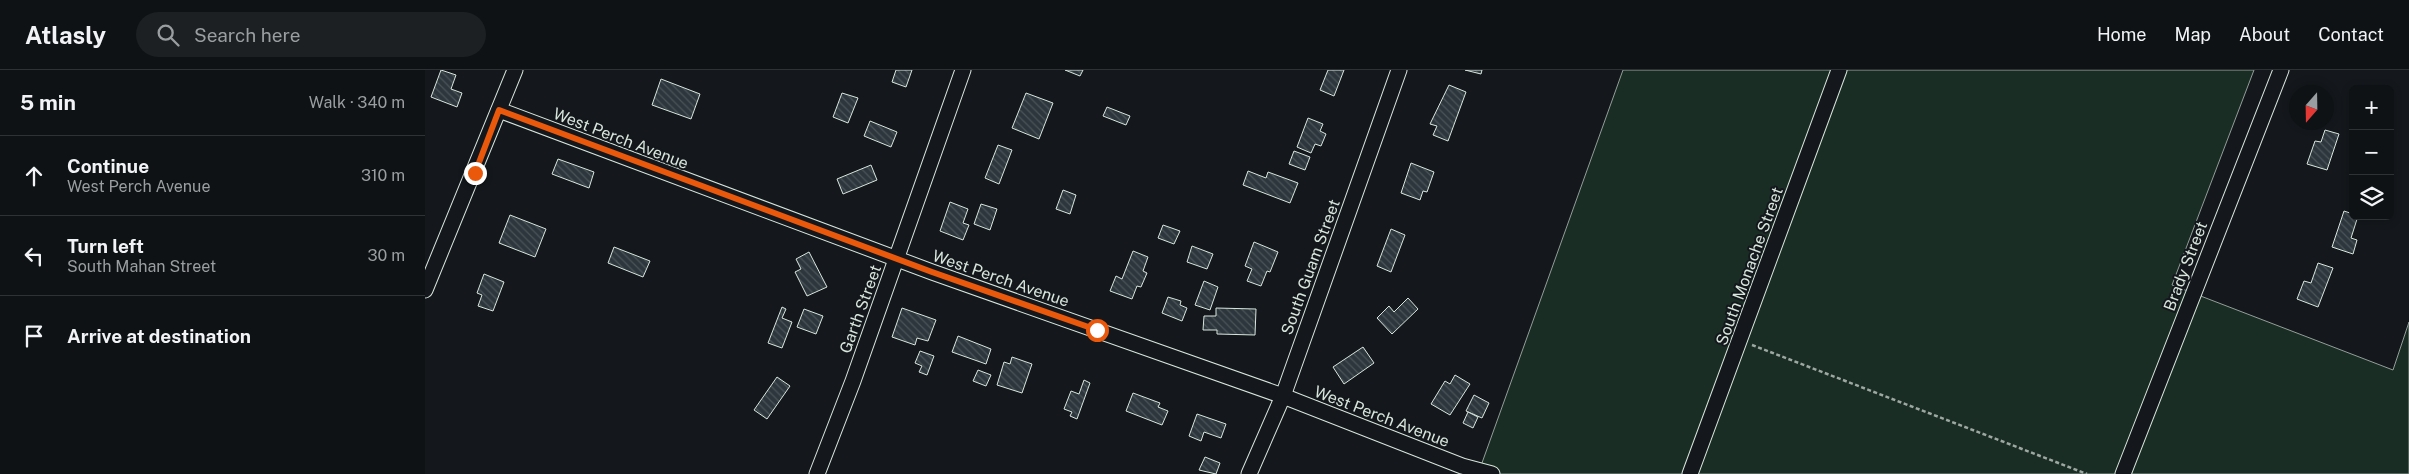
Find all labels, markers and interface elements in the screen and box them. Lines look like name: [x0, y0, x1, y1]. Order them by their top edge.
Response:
search box: [136, 12, 486, 57]
text: Atlasly: [25, 21, 106, 49]
icon: search: [154, 21, 182, 49]
text: Search here: [194, 24, 301, 46]
text: Home: [2097, 24, 2147, 45]
text: Map: [2175, 24, 2211, 45]
text: About: [2239, 24, 2290, 45]
text: Contact: [2318, 24, 2384, 45]
north arrow: [2289, 85, 2334, 130]
map controls: [2349, 85, 2394, 220]
button: +: [2349, 85, 2394, 130]
text: 5 min: [20, 90, 76, 115]
text: Walk · 340 m: [309, 93, 405, 112]
street label: West Perch Avenue: [550, 104, 691, 173]
button: −: [2349, 130, 2394, 175]
text: Continue: [67, 155, 149, 177]
icon: ahead: [20, 162, 48, 190]
route end: [464, 162, 487, 185]
text: 310 m: [361, 166, 405, 185]
button: layers: [2349, 175, 2394, 220]
text: West Perch Avenue: [67, 177, 210, 196]
street label: South Monache Street: [1712, 184, 1787, 348]
street label: South Guam Street: [1277, 197, 1344, 337]
street label: Brady Street: [2160, 219, 2211, 314]
text: Turn left: [67, 235, 144, 257]
icon: left: [20, 242, 48, 270]
text: 30 m: [368, 246, 405, 265]
street label: West Perch Avenue: [930, 246, 1072, 311]
text: South Mahan Street: [67, 257, 216, 276]
street label: Garth Street: [836, 262, 885, 356]
route start: [1086, 319, 1109, 342]
icon: arrive: [20, 322, 48, 350]
text: Arrive at destination: [67, 325, 251, 347]
street label: West Perch Avenue: [1311, 382, 1452, 451]

